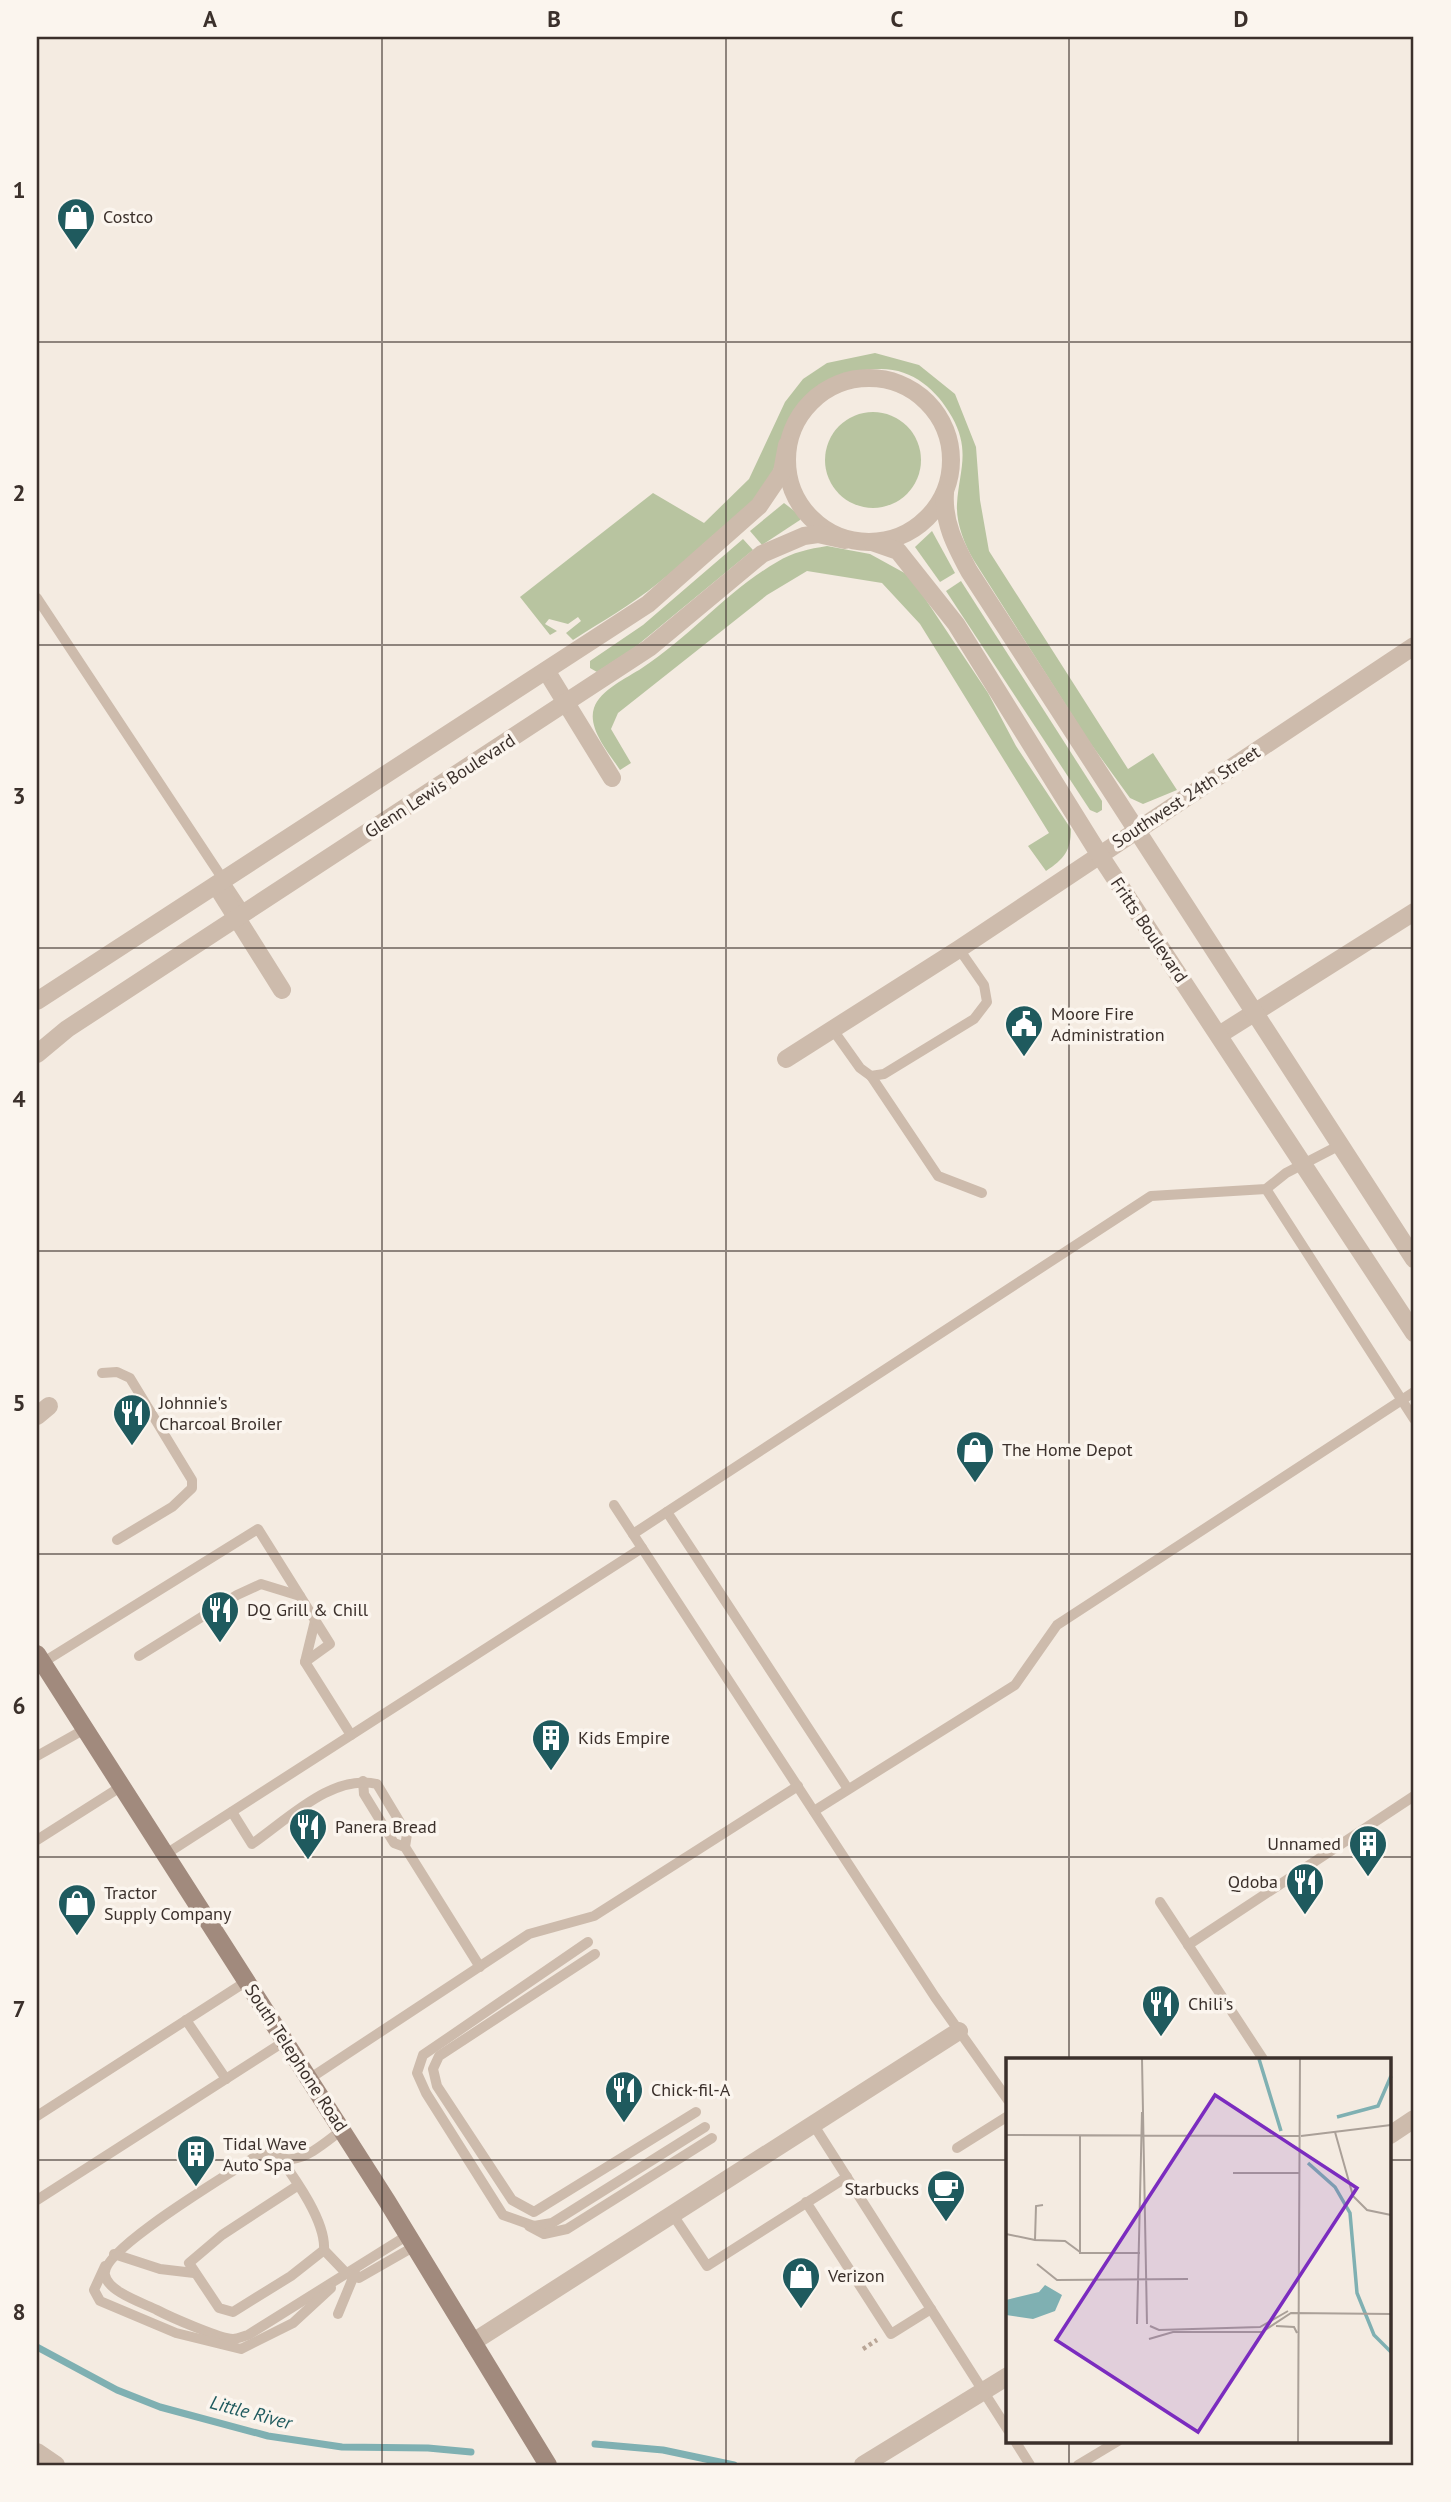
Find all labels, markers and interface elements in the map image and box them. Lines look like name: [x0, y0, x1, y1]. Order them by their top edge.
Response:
text: A: [203, 4, 217, 33]
text: B: [547, 4, 561, 33]
text: C: [891, 4, 904, 33]
text: D: [1234, 4, 1248, 33]
text: 1: [12, 175, 26, 204]
shop icon: Costco: [55, 196, 97, 251]
place label: Costco: [103, 205, 153, 228]
text: 2: [12, 478, 26, 507]
street label: Glenn Lewis Boulevard: [360, 728, 519, 843]
street label: Southwest 24th Street: [1107, 740, 1264, 853]
text: 3: [12, 781, 26, 810]
street label: Fritts Boulevard: [1106, 873, 1193, 987]
place label: Moore Fire Administration: [1051, 1002, 1164, 1046]
public building icon: Moore Fire Administration: [1003, 1003, 1045, 1058]
text: 4: [12, 1084, 26, 1113]
text: 5: [12, 1388, 26, 1417]
place label: Johnnie's Charcoal Broiler: [158, 1391, 282, 1435]
restaurant icon: Johnnie's Charcoal Broiler: [111, 1392, 153, 1447]
shop icon: The Home Depot: [954, 1429, 996, 1484]
place label: The Home Depot: [1002, 1438, 1133, 1461]
restaurant icon: DQ Grill & Chill: [199, 1589, 241, 1644]
place label: DQ Grill & Chill: [247, 1598, 369, 1621]
text: 6: [12, 1691, 26, 1720]
building icon: Kids Empire: [530, 1717, 572, 1772]
place label: Kids Empire: [578, 1726, 670, 1749]
restaurant icon: Panera Bread: [287, 1806, 329, 1861]
place label: Panera Bread: [335, 1815, 437, 1838]
building icon: Unnamed: [1347, 1823, 1389, 1878]
place label: Unnamed: [1267, 1832, 1341, 1855]
restaurant icon: Qdoba: [1284, 1861, 1326, 1916]
place label: Qdoba: [1228, 1870, 1278, 1893]
place label: Tractor Supply Company: [104, 1881, 232, 1925]
shop icon: Tractor Supply Company: [56, 1882, 98, 1937]
street label: South Telephone Road: [240, 1980, 353, 2136]
restaurant icon: Chili's: [1140, 1983, 1182, 2038]
place label: Chili's: [1188, 1992, 1233, 2015]
text: 7: [12, 1994, 26, 2023]
inset map: [1006, 2058, 1392, 2442]
restaurant icon: Chick-fil-A: [603, 2069, 645, 2124]
place label: Chick-fil-A: [651, 2078, 731, 2101]
place label: Tidal Wave Auto Spa: [223, 2132, 307, 2176]
building icon: Tidal Wave Auto Spa: [175, 2133, 217, 2188]
cafe icon: Starbucks: [925, 2168, 967, 2223]
place label: Starbucks: [845, 2177, 919, 2200]
shop icon: Verizon: [780, 2255, 822, 2310]
place label: Verizon: [827, 2264, 885, 2287]
text: 8: [12, 2297, 26, 2326]
water label: Little River: [207, 2390, 296, 2435]

